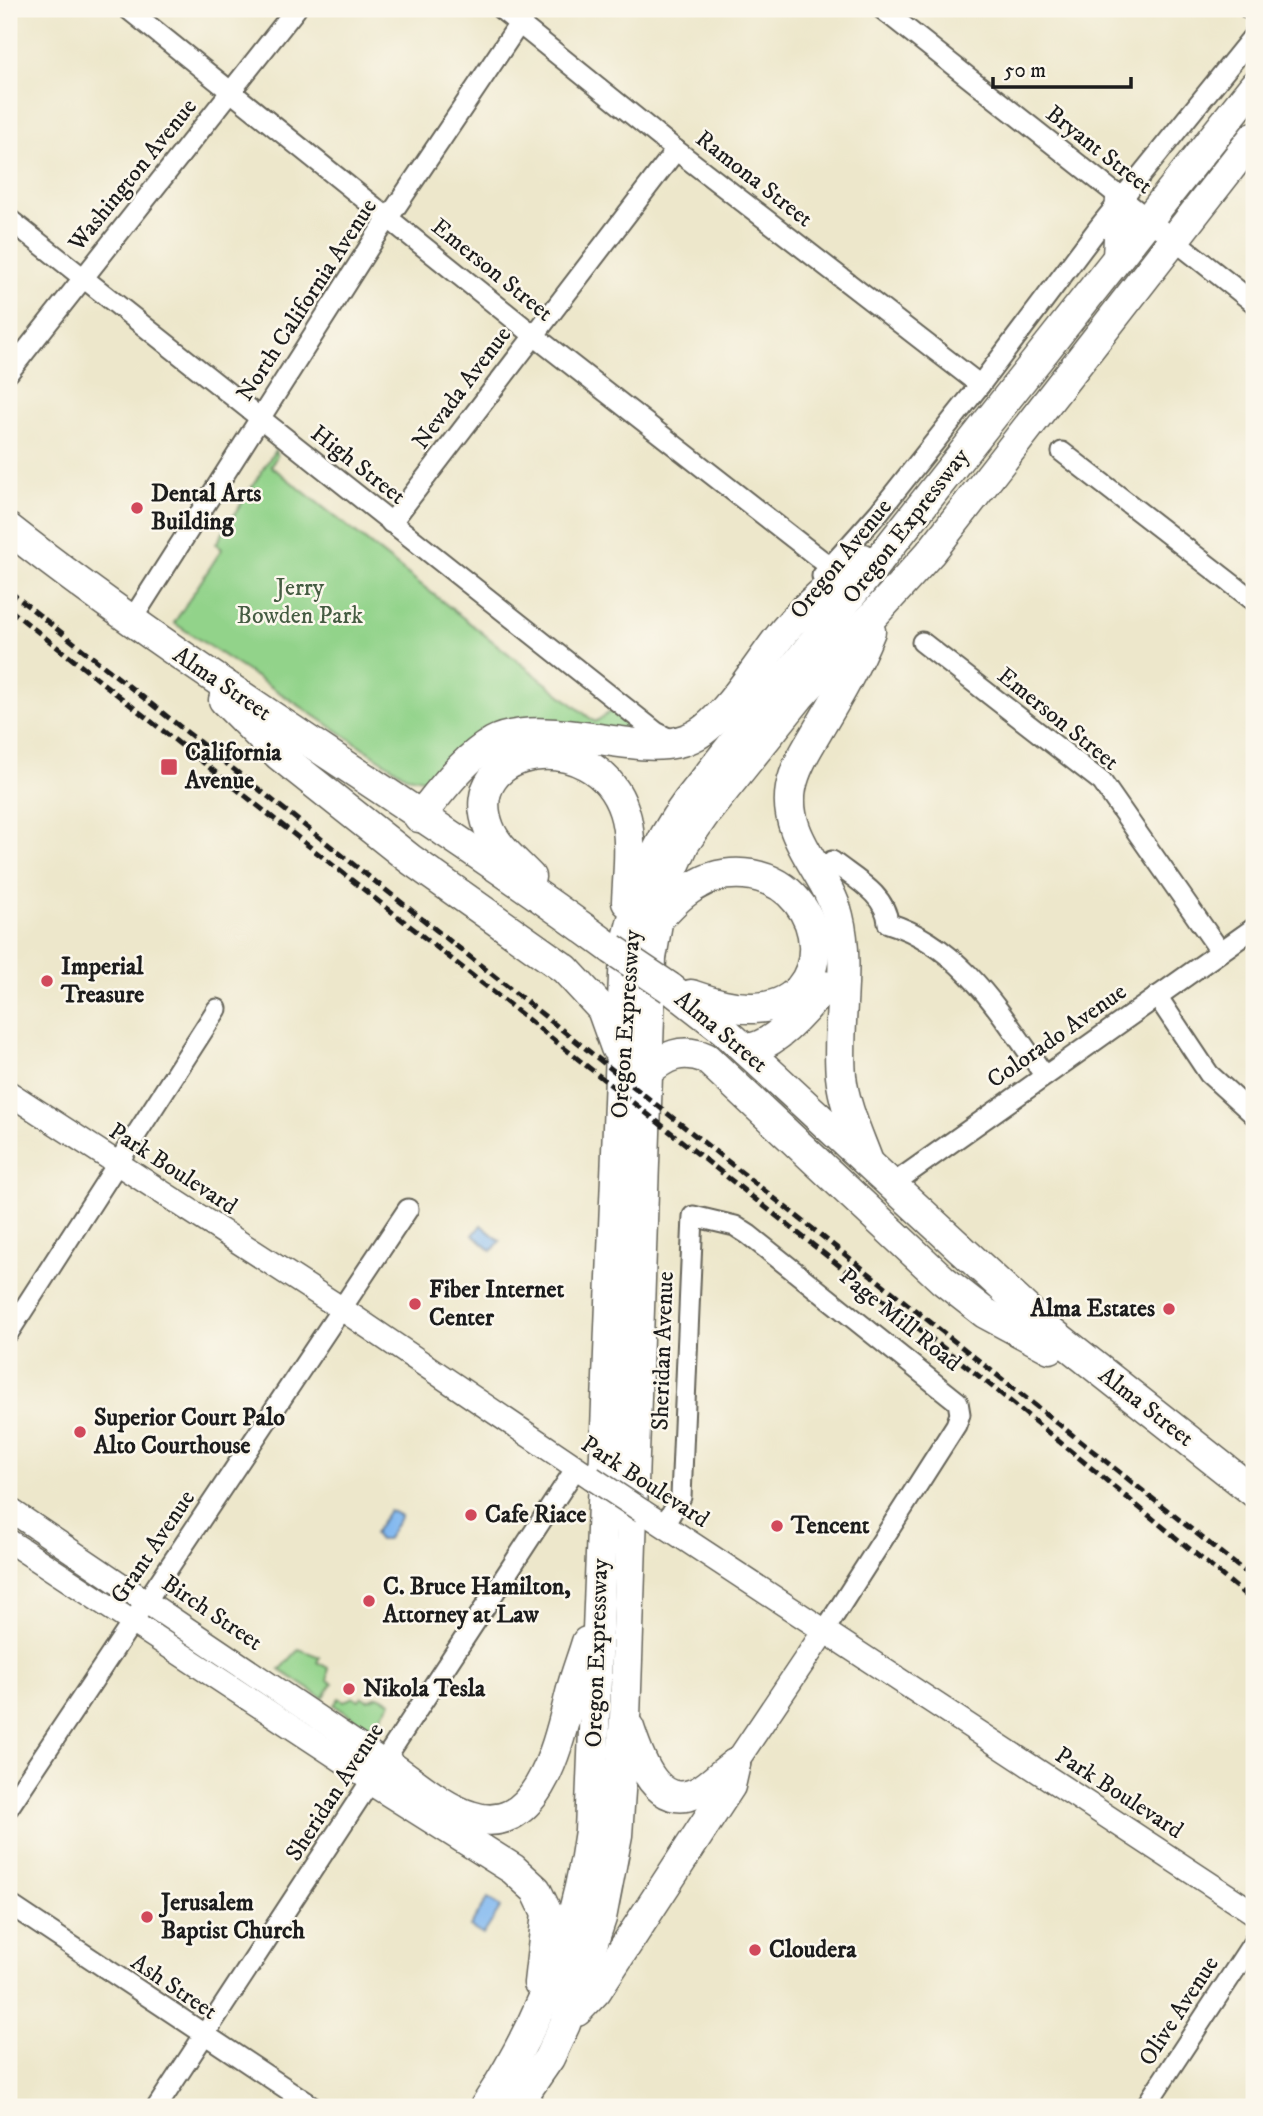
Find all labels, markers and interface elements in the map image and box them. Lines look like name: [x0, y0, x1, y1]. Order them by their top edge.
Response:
scale bar: [993, 46, 1132, 90]
text: 50 m: [1004, 58, 1046, 84]
street label: Washington Avenue: [62, 92, 204, 258]
street label: Bryant Street: [1039, 99, 1159, 201]
street label: Ramona Street: [689, 124, 819, 234]
street label: North California Avenue: [230, 193, 384, 407]
street label: Emerson Street: [425, 212, 559, 328]
street label: Nevada Avenue: [406, 320, 518, 456]
street label: High Street: [304, 419, 412, 512]
street label: Oregon Expressway: [836, 442, 976, 610]
place label: Dental Arts Building: [151, 479, 261, 537]
street label: Oregon Avenue: [783, 493, 899, 625]
marker: Dental Arts Building: [129, 500, 145, 516]
park label: Jerry Bowden Park: [237, 573, 363, 631]
street label: Alma Street: [167, 640, 277, 728]
street label: Emerson Street: [991, 661, 1125, 777]
place label: California Avenue: [184, 738, 282, 796]
marker: California Avenue: [159, 757, 179, 777]
street label: Oregon Expressway: [604, 928, 648, 1119]
place label: Imperial Treasure: [60, 952, 144, 1010]
marker: Imperial Treasure: [39, 973, 55, 989]
street label: Colorado Avenue: [981, 977, 1133, 1095]
street label: Alma Street: [668, 984, 774, 1080]
street label: Park Boulevard: [103, 1116, 243, 1222]
street label: Page Mill Road: [833, 1262, 967, 1378]
street label: Sheridan Avenue: [645, 1271, 681, 1431]
place label: Fiber Internet Center: [429, 1275, 564, 1333]
place label: Alma Estates: [1030, 1294, 1155, 1324]
marker: Fiber Internet Center: [407, 1296, 423, 1312]
marker: Alma Estates: [1161, 1301, 1177, 1317]
street label: Alma Street: [1092, 1361, 1200, 1454]
place label: Superior Court Palo Alto Courthouse: [93, 1403, 285, 1461]
marker: Superior Court Palo Alto Courthouse: [72, 1424, 88, 1440]
street label: Park Boulevard: [575, 1429, 715, 1535]
street label: Grant Avenue: [104, 1485, 202, 1609]
place label: Cafe Riace: [485, 1500, 586, 1530]
marker: Cafe Riace: [463, 1507, 479, 1523]
place label: Tencent: [790, 1511, 870, 1541]
marker: Tencent: [769, 1518, 785, 1534]
street label: Oregon Expressway: [579, 1557, 615, 1748]
street label: Birch Street: [156, 1568, 268, 1658]
place label: C. Bruce Hamilton, Attorney at Law: [382, 1572, 571, 1630]
marker: C. Bruce Hamilton, Attorney at Law: [361, 1593, 377, 1609]
place label: Nikola Tesla: [363, 1674, 486, 1704]
marker: Nikola Tesla: [341, 1681, 357, 1697]
street label: Sheridan Avenue: [279, 1717, 391, 1867]
street label: Park Boulevard: [1049, 1740, 1189, 1846]
place label: Jerusalem Baptist Church: [158, 1888, 305, 1946]
marker: Jerusalem Baptist Church: [139, 1909, 155, 1925]
place label: Cloudera: [769, 1935, 857, 1965]
marker: Cloudera: [747, 1942, 763, 1958]
street label: Ash Street: [125, 1947, 223, 2027]
street label: Olive Avenue: [1132, 1950, 1226, 2072]

